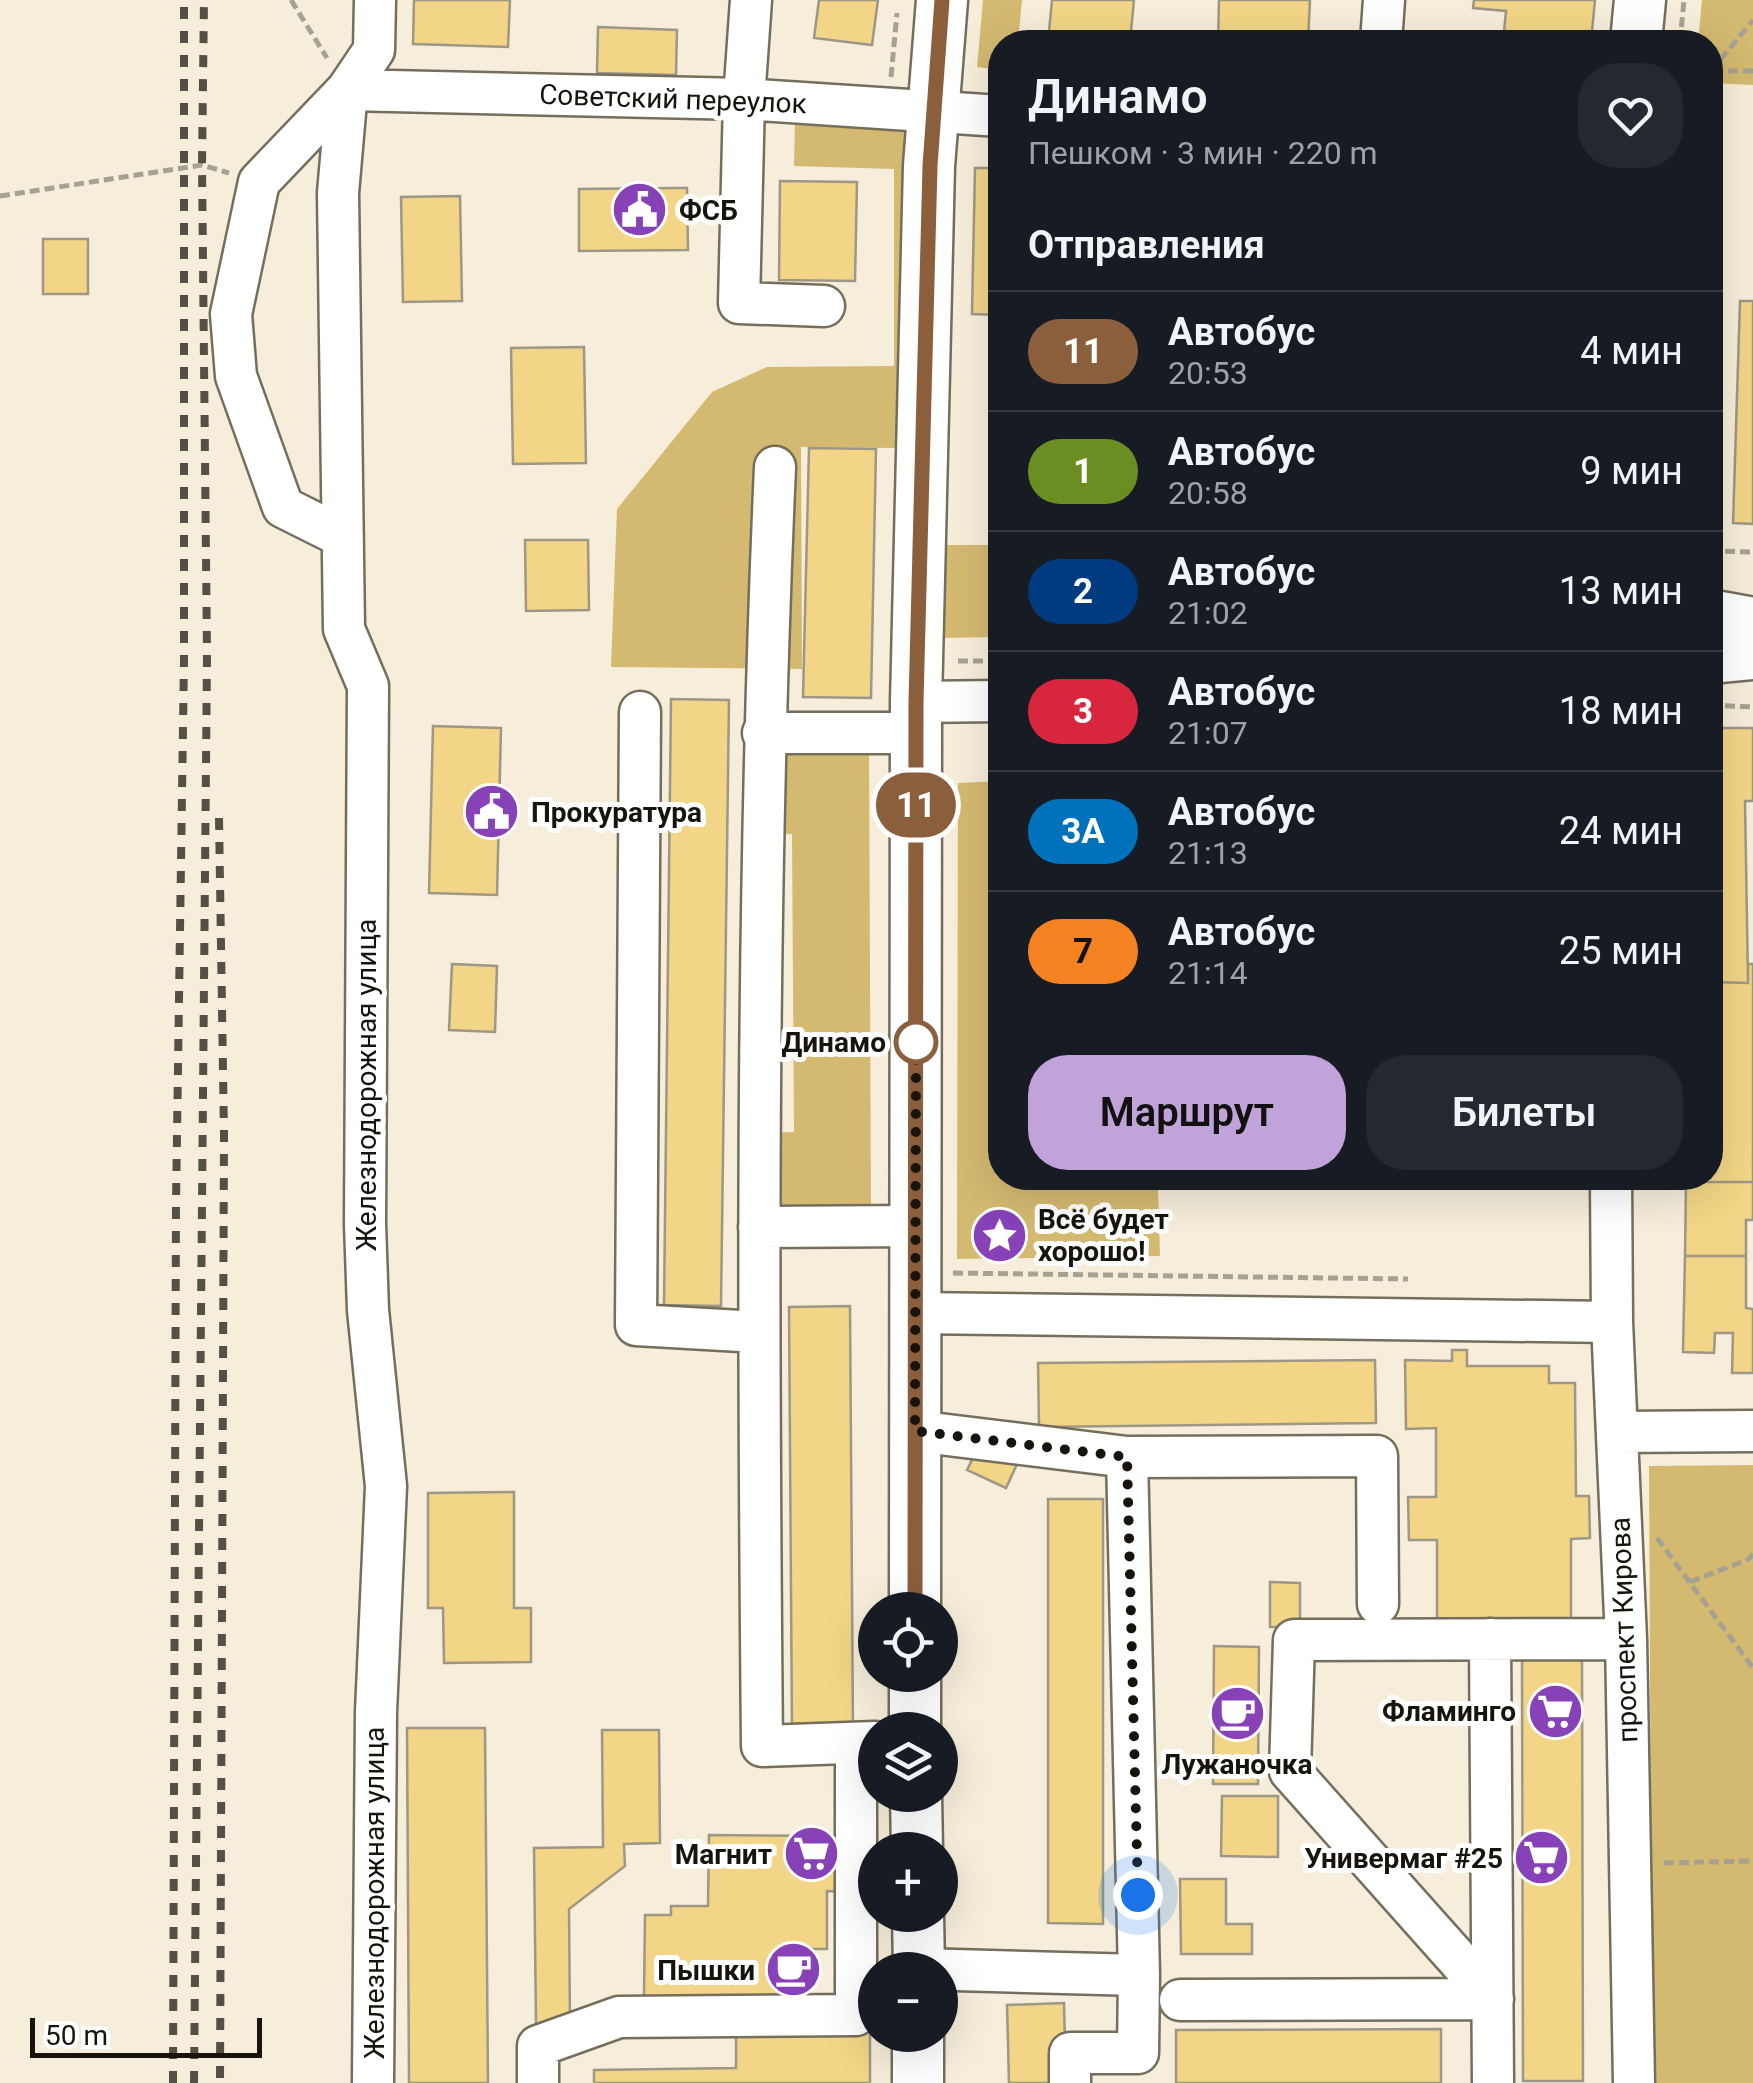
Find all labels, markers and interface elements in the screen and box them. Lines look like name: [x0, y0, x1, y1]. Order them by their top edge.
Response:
button: heart: [1578, 63, 1683, 168]
text: Динамо: [1028, 68, 1208, 125]
street label: Советский переулок: [539, 78, 807, 120]
text: Пешком · 3 мин · 220 m: [1028, 134, 1378, 172]
public building icon: ФСБ: [610, 180, 670, 240]
place label: ФСБ: [679, 194, 738, 227]
text: Отправления: [1028, 223, 1265, 267]
text: Автобус: [1168, 310, 1315, 354]
text: 4 мин: [1580, 329, 1683, 373]
text: 11: [1063, 331, 1103, 372]
text: 20:53: [1168, 354, 1248, 392]
text: Автобус: [1168, 430, 1315, 474]
text: 9 мин: [1580, 449, 1683, 493]
text: 1: [1073, 451, 1093, 492]
text: 20:58: [1168, 474, 1248, 512]
text: Автобус: [1168, 550, 1315, 594]
text: 13 мин: [1559, 569, 1683, 613]
text: 2: [1073, 571, 1093, 612]
text: 21:02: [1168, 594, 1248, 632]
text: Автобус: [1168, 670, 1315, 714]
text: 18 мин: [1559, 689, 1683, 733]
text: 3: [1073, 691, 1093, 732]
text: 21:07: [1168, 714, 1248, 752]
line badge: 11: [871, 772, 961, 838]
public building icon: Прокуратура: [462, 782, 522, 842]
text: 11: [896, 785, 936, 826]
text: Автобус: [1168, 790, 1315, 834]
place label: Прокуратура: [531, 796, 702, 829]
text: 24 мин: [1559, 809, 1683, 853]
text: 3А: [1061, 811, 1105, 852]
text: 21:13: [1168, 834, 1248, 872]
text: Автобус: [1168, 910, 1315, 954]
street label: Железнодорожная улица: [350, 919, 383, 1251]
text: 25 мин: [1559, 929, 1683, 973]
text: 7: [1073, 931, 1093, 972]
text: 21:14: [1168, 954, 1248, 992]
marker: Динамо: [895, 1021, 937, 1063]
place label: Динамо: [781, 1026, 886, 1059]
button: Маршрут: [1028, 1055, 1346, 1170]
button: Билеты: [1366, 1055, 1683, 1170]
place label: Всё будет хорошо!: [1038, 1203, 1169, 1268]
place icon: Всё будет хорошо!: [969, 1205, 1029, 1265]
street label: проспект Кирова: [1604, 1517, 1644, 1743]
map controls: [858, 1592, 958, 2052]
button: locate: [858, 1592, 958, 1692]
supermarket icon: Фламинго: [1525, 1681, 1585, 1741]
cafe icon: Лужаночка: [1207, 1683, 1267, 1743]
place label: Фламинго: [1382, 1695, 1516, 1728]
button: layers: [858, 1712, 958, 1812]
street label: Железнодорожная улица: [358, 1727, 391, 2059]
place label: Лужаночка: [1162, 1748, 1312, 1781]
supermarket icon: Магнит: [781, 1824, 841, 1884]
supermarket icon: Универмаг #25: [1512, 1828, 1572, 1888]
button: +: [858, 1832, 958, 1932]
place label: Магнит: [675, 1838, 772, 1871]
place label: Универмаг #25: [1304, 1842, 1503, 1875]
your location: [1113, 1870, 1163, 1920]
cafe icon: Пышки: [764, 1940, 824, 2000]
button: −: [858, 1952, 958, 2052]
place label: Пышки: [657, 1954, 755, 1987]
scale bar: [30, 2013, 262, 2058]
text: 50 m: [45, 2019, 108, 2052]

